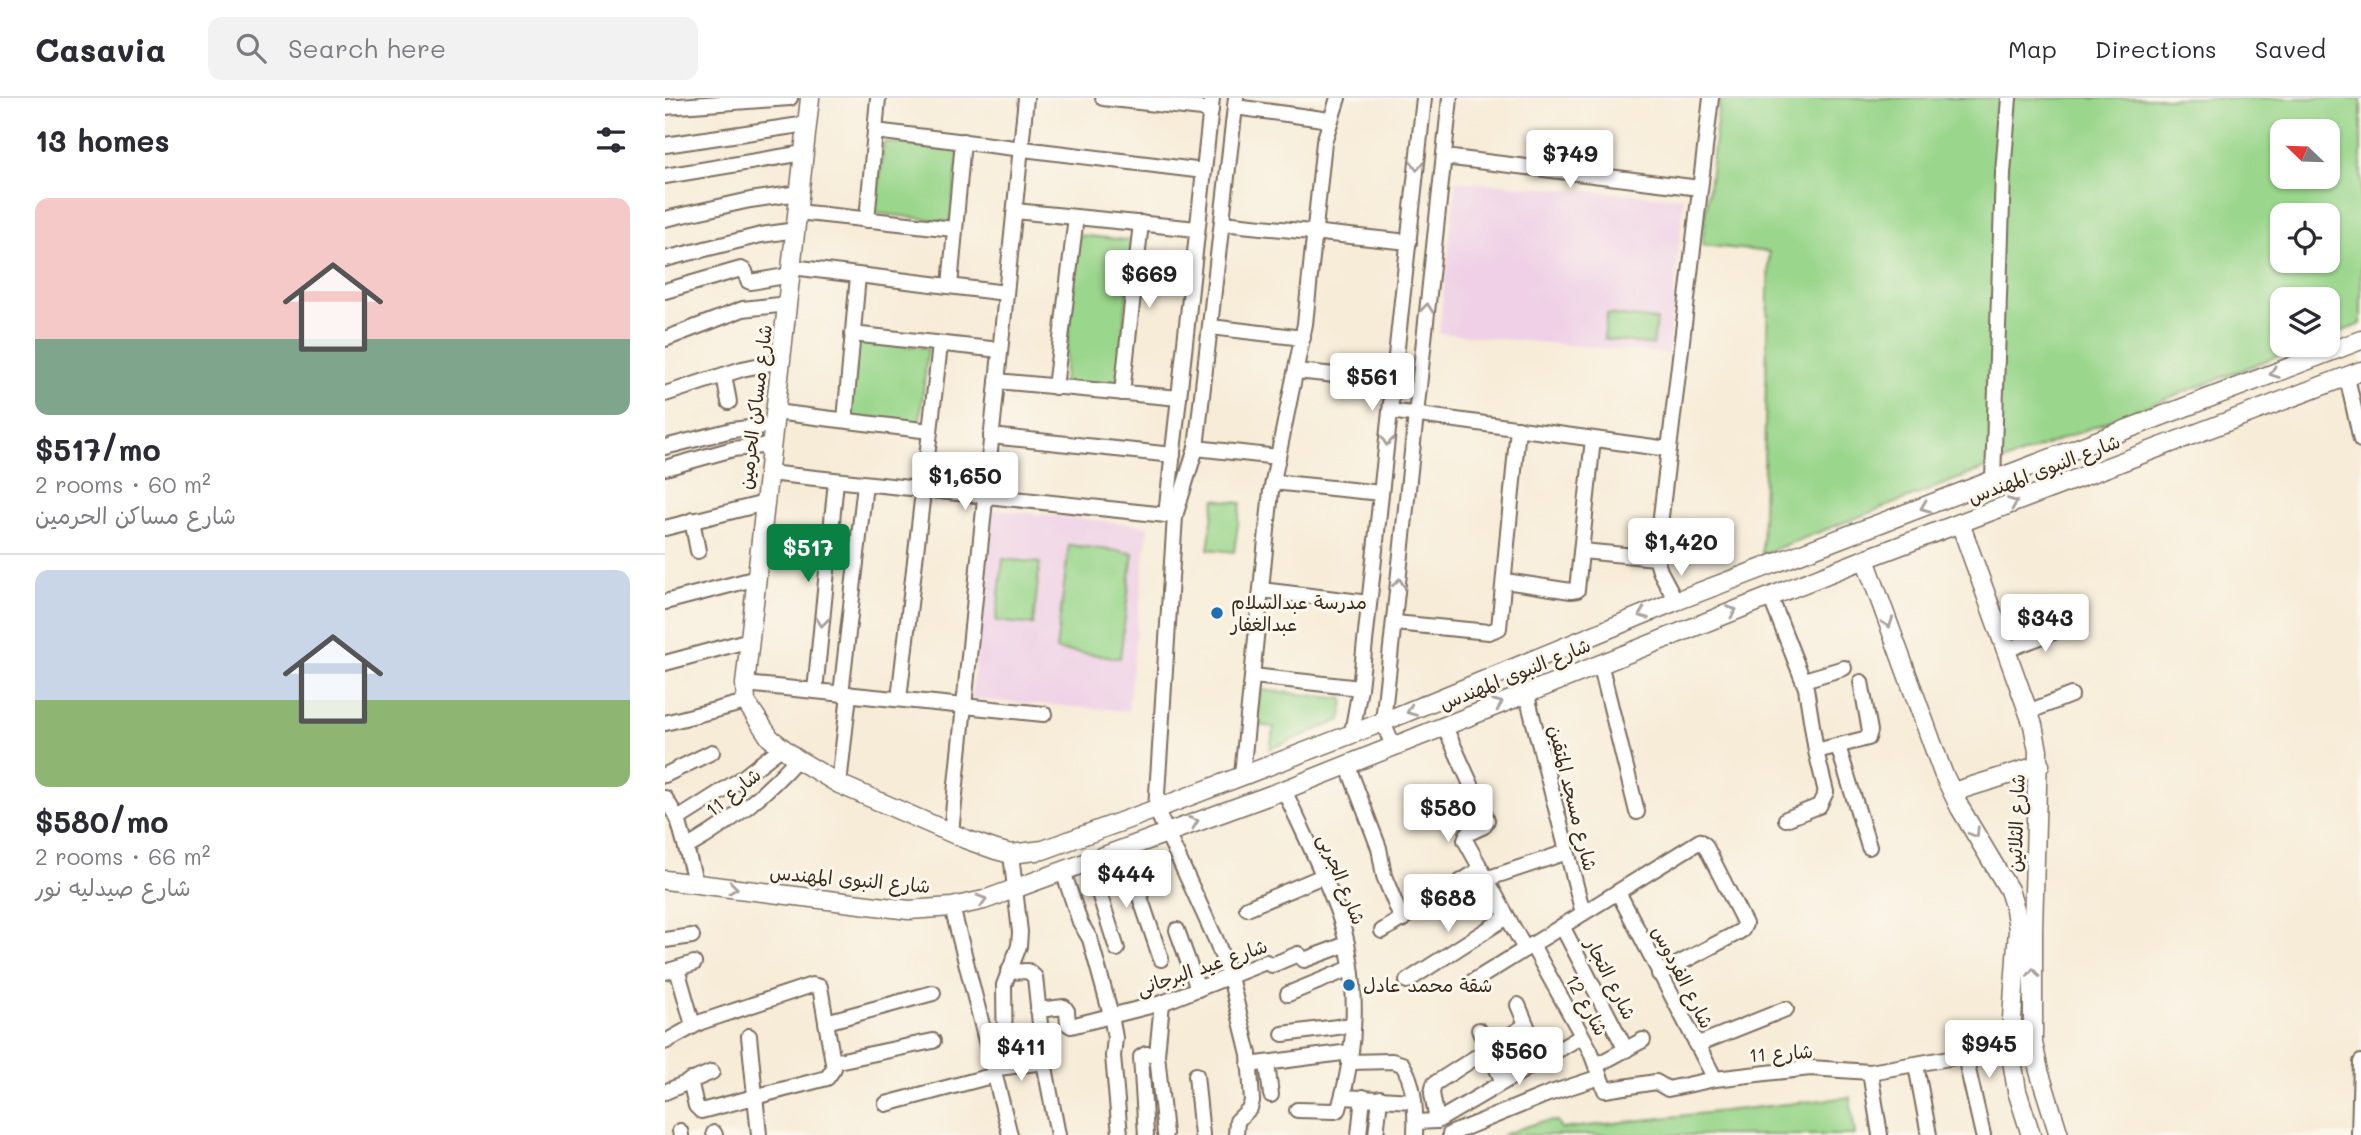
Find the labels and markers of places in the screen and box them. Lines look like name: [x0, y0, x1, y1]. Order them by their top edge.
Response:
pin: $749: [1529, 130, 1611, 190]
pin: $669: [1108, 250, 1190, 310]
pin: $561: [1331, 354, 1413, 413]
pin: $1,650: [908, 452, 1022, 512]
pin: $1,420: [1624, 518, 1738, 578]
pin: $517: [767, 524, 849, 584]
place label: مدرسة عبدالسلام عبدالغفار: [1229, 589, 1367, 636]
pin: $343: [2004, 594, 2086, 654]
marker: مدرسة عبدالسلام عبدالغفار: [1209, 605, 1225, 621]
pin: $580: [1407, 784, 1489, 844]
pin: $444: [1085, 850, 1167, 910]
pin: $688: [1407, 874, 1489, 934]
place label: شقة محمد عادل: [1363, 972, 1493, 997]
marker: شقة محمد عادل: [1341, 977, 1357, 993]
pin: $945: [1948, 1020, 2030, 1080]
pin: $411: [980, 1024, 1062, 1083]
pin: $560: [1478, 1028, 1560, 1087]

